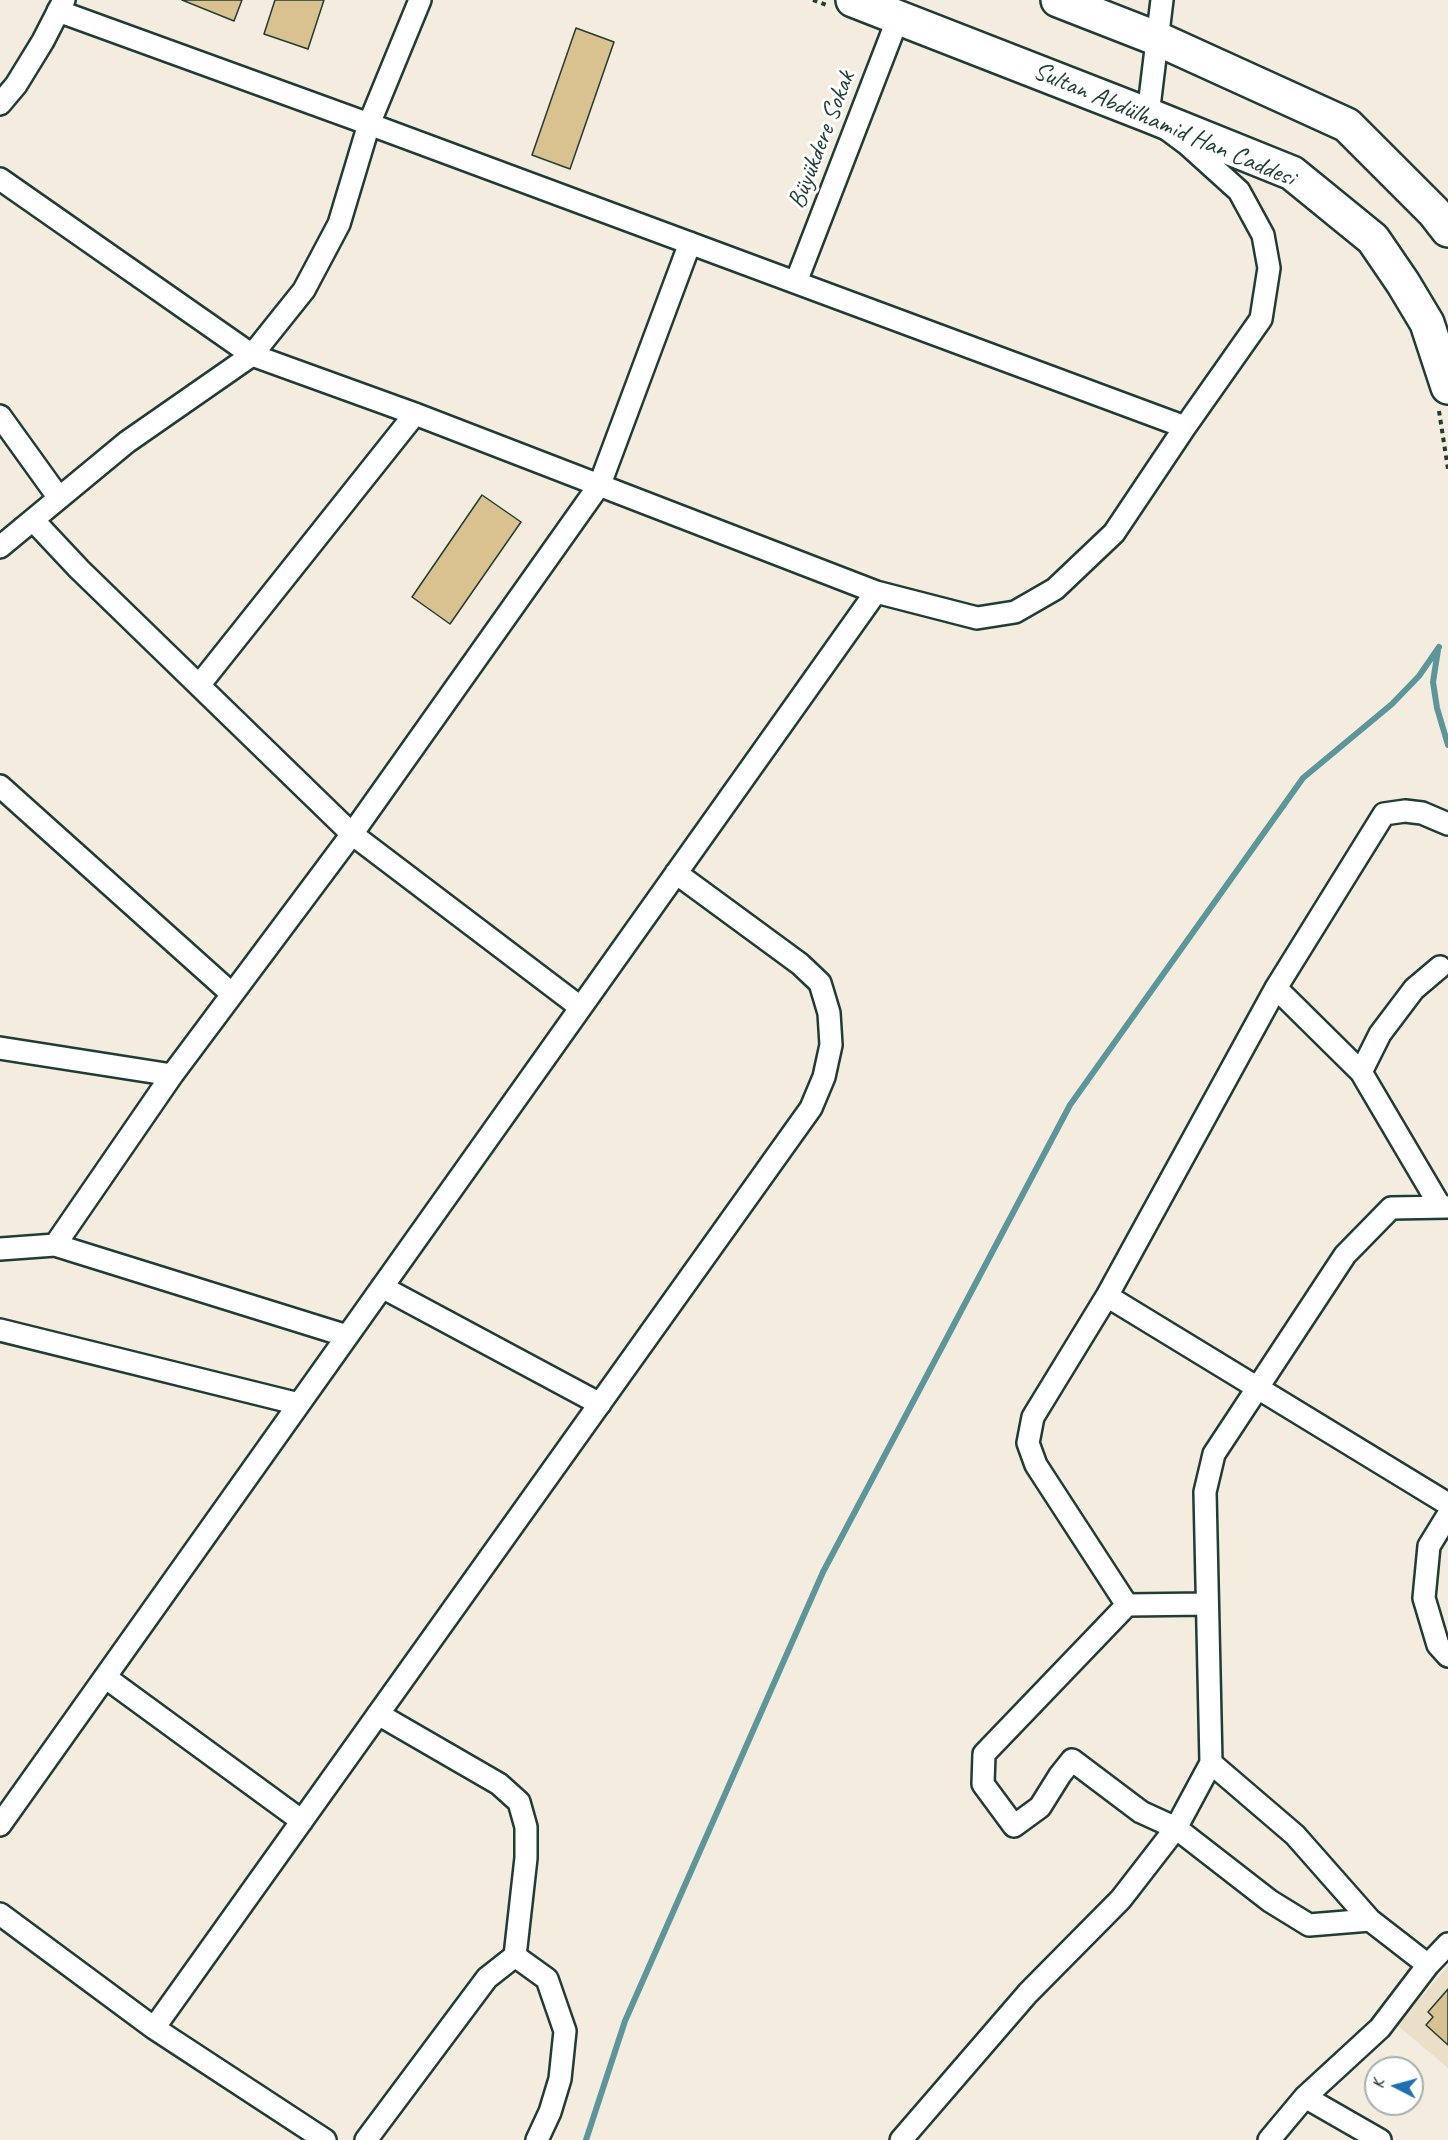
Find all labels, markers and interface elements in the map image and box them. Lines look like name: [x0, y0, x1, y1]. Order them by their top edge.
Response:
street label: Sultan Abdülhamid Han Caddesi: [1028, 56, 1300, 194]
street label: Büyükdere Sokak: [781, 67, 863, 213]
north arrow: [1364, 2056, 1424, 2116]
text: K: [1368, 2079, 1388, 2089]

